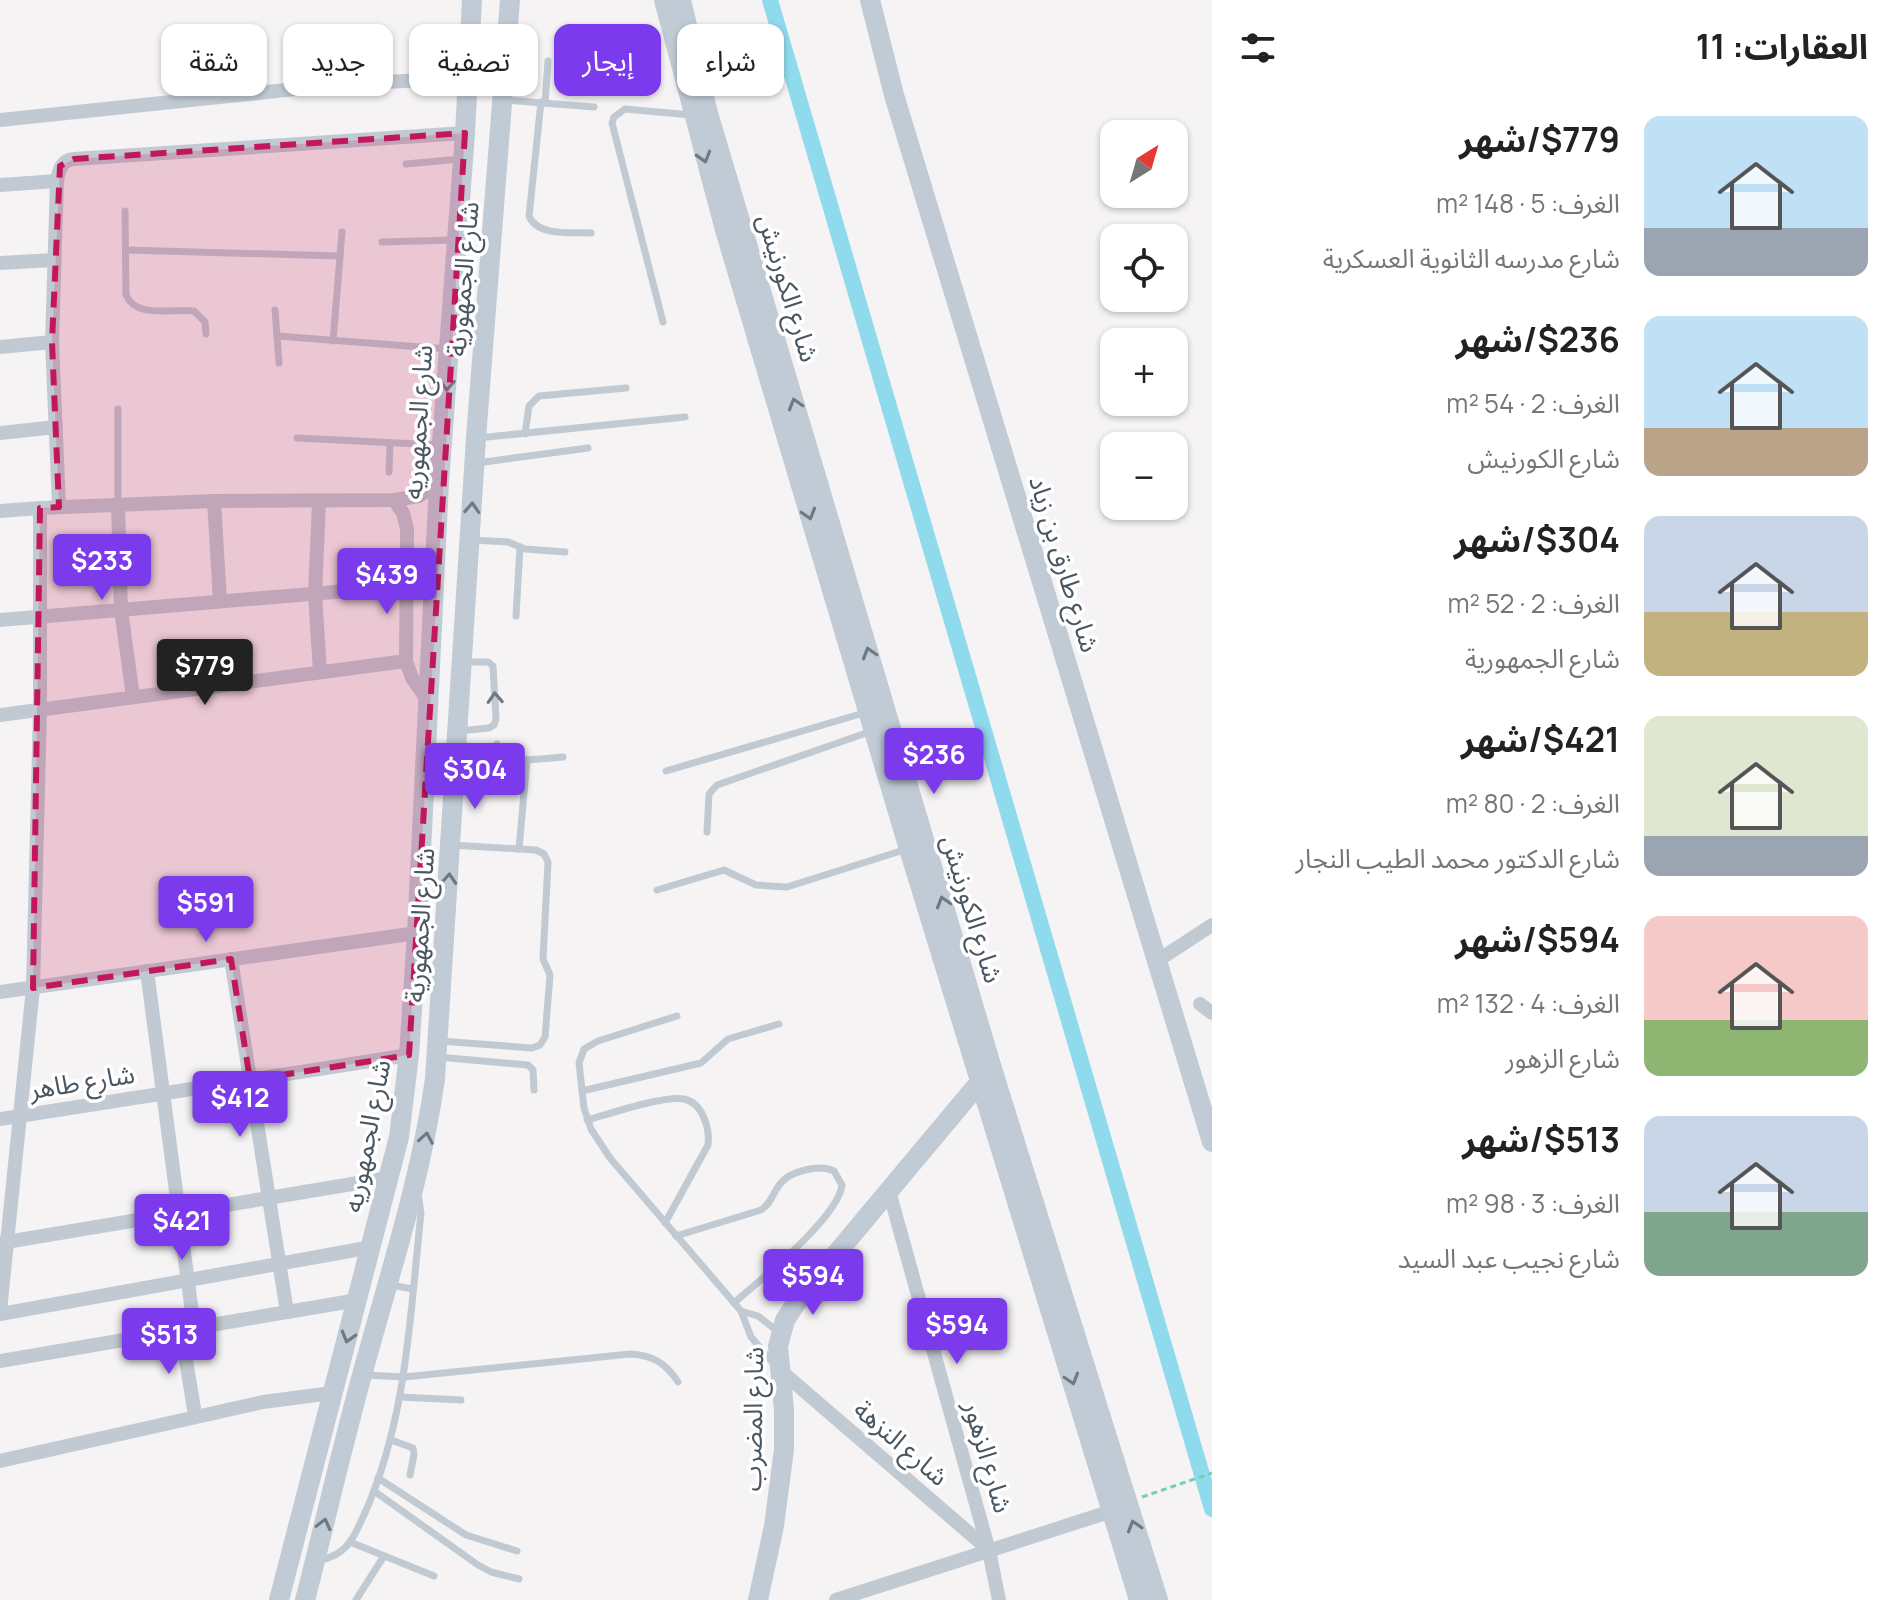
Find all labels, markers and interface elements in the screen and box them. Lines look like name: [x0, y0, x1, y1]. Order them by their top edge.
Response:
text: العقارات: 11: [1696, 23, 1868, 69]
chip: شقة: [161, 24, 267, 96]
chip: جديد: [283, 24, 393, 96]
chip: تصفية: [409, 24, 538, 96]
chip: إيجار: [554, 24, 661, 96]
chip: شراء: [677, 24, 784, 96]
icon: filters: [1236, 26, 1280, 70]
text: $779/شهر: [1459, 116, 1620, 162]
north arrow: [1100, 120, 1188, 208]
map controls: [1100, 120, 1188, 520]
icon: home: [1708, 148, 1804, 244]
one-way arrow: [695, 149, 711, 163]
text: الغرف: 5 · 148 m²: [1436, 185, 1620, 221]
street label: شارع الجمهورية: [437, 200, 489, 358]
street label: شارع الكورنيش: [747, 209, 829, 367]
button: locate: [1100, 224, 1188, 312]
text: شارع مدرسه الثانوية العسكرية: [1323, 240, 1620, 276]
text: $236/شهر: [1456, 316, 1620, 362]
button: +: [1100, 328, 1188, 416]
street label: شارع الجمهوريه: [394, 343, 442, 501]
icon: home: [1708, 348, 1804, 444]
one-way arrow: [439, 379, 456, 392]
text: الغرف: 2 · 54 m²: [1446, 385, 1620, 421]
one-way arrow: [788, 397, 804, 411]
button: −: [1100, 432, 1188, 520]
text: شارع الكورنيش: [1467, 440, 1620, 476]
street label: شارع طارق بن زياد: [1019, 471, 1109, 657]
one-way arrow: [463, 501, 480, 514]
one-way arrow: [800, 506, 816, 520]
text: $304/شهر: [1454, 516, 1620, 562]
pin: $233: [55, 534, 149, 602]
text: $233: [71, 542, 133, 578]
pin: $439: [340, 548, 434, 616]
icon: home: [1708, 548, 1804, 644]
text: $439: [355, 556, 419, 592]
text: الغرف: 2 · 52 m²: [1448, 585, 1620, 621]
pin: $779: [158, 639, 252, 707]
text: شارع الجمهورية: [1465, 640, 1620, 676]
text: $779: [175, 647, 235, 683]
one-way arrow: [862, 647, 878, 661]
one-way arrow: [487, 691, 504, 704]
text: $421/شهر: [1461, 716, 1620, 762]
pin: $236: [887, 728, 981, 796]
text: $236: [902, 736, 966, 772]
pin: $304: [428, 743, 522, 811]
icon: home: [1708, 748, 1804, 844]
text: $304: [443, 751, 507, 787]
text: الغرف: 2 · 80 m²: [1446, 785, 1620, 821]
street label: شارع الكورنيش: [931, 830, 1013, 988]
text: شارع الدكتور محمد الطيب النجار: [1295, 840, 1620, 876]
street label: شارع الجمهورية: [396, 846, 444, 1004]
one-way arrow: [440, 872, 457, 885]
pin: $591: [159, 876, 253, 944]
text: $591: [176, 884, 236, 920]
one-way arrow: [936, 896, 952, 910]
text: $594/شهر: [1455, 916, 1620, 962]
icon: home: [1708, 948, 1804, 1044]
text: الغرف: 4 · 132 m²: [1437, 985, 1620, 1021]
text: شارع الزهور: [1505, 1040, 1620, 1076]
street label: شارع طاهر: [26, 1055, 137, 1109]
street label: شارع الجمهوريه: [334, 1056, 400, 1216]
pin: $412: [193, 1071, 287, 1139]
text: $412: [210, 1079, 270, 1115]
text: $513/شهر: [1462, 1116, 1620, 1162]
one-way arrow: [417, 1131, 434, 1144]
icon: home: [1708, 1148, 1804, 1244]
text: الغرف: 3 · 98 m²: [1446, 1185, 1620, 1221]
pin: $421: [135, 1194, 229, 1262]
text: $421: [152, 1202, 212, 1238]
text: شارع نجيب عبد السيد: [1398, 1240, 1620, 1276]
pin: $594: [766, 1249, 860, 1317]
text: $594: [781, 1257, 845, 1293]
pin: $594: [910, 1298, 1004, 1366]
text: $594: [925, 1306, 989, 1342]
pin: $513: [122, 1308, 216, 1376]
text: $513: [140, 1316, 198, 1352]
one-way arrow: [340, 1329, 357, 1343]
street label: شارع المضرب: [733, 1346, 773, 1492]
one-way arrow: [1063, 1371, 1079, 1385]
street label: شارع النزهة: [845, 1391, 957, 1495]
street label: شارع الزهور: [954, 1396, 1022, 1517]
one-way arrow: [315, 1518, 332, 1532]
one-way arrow: [1128, 1519, 1144, 1533]

